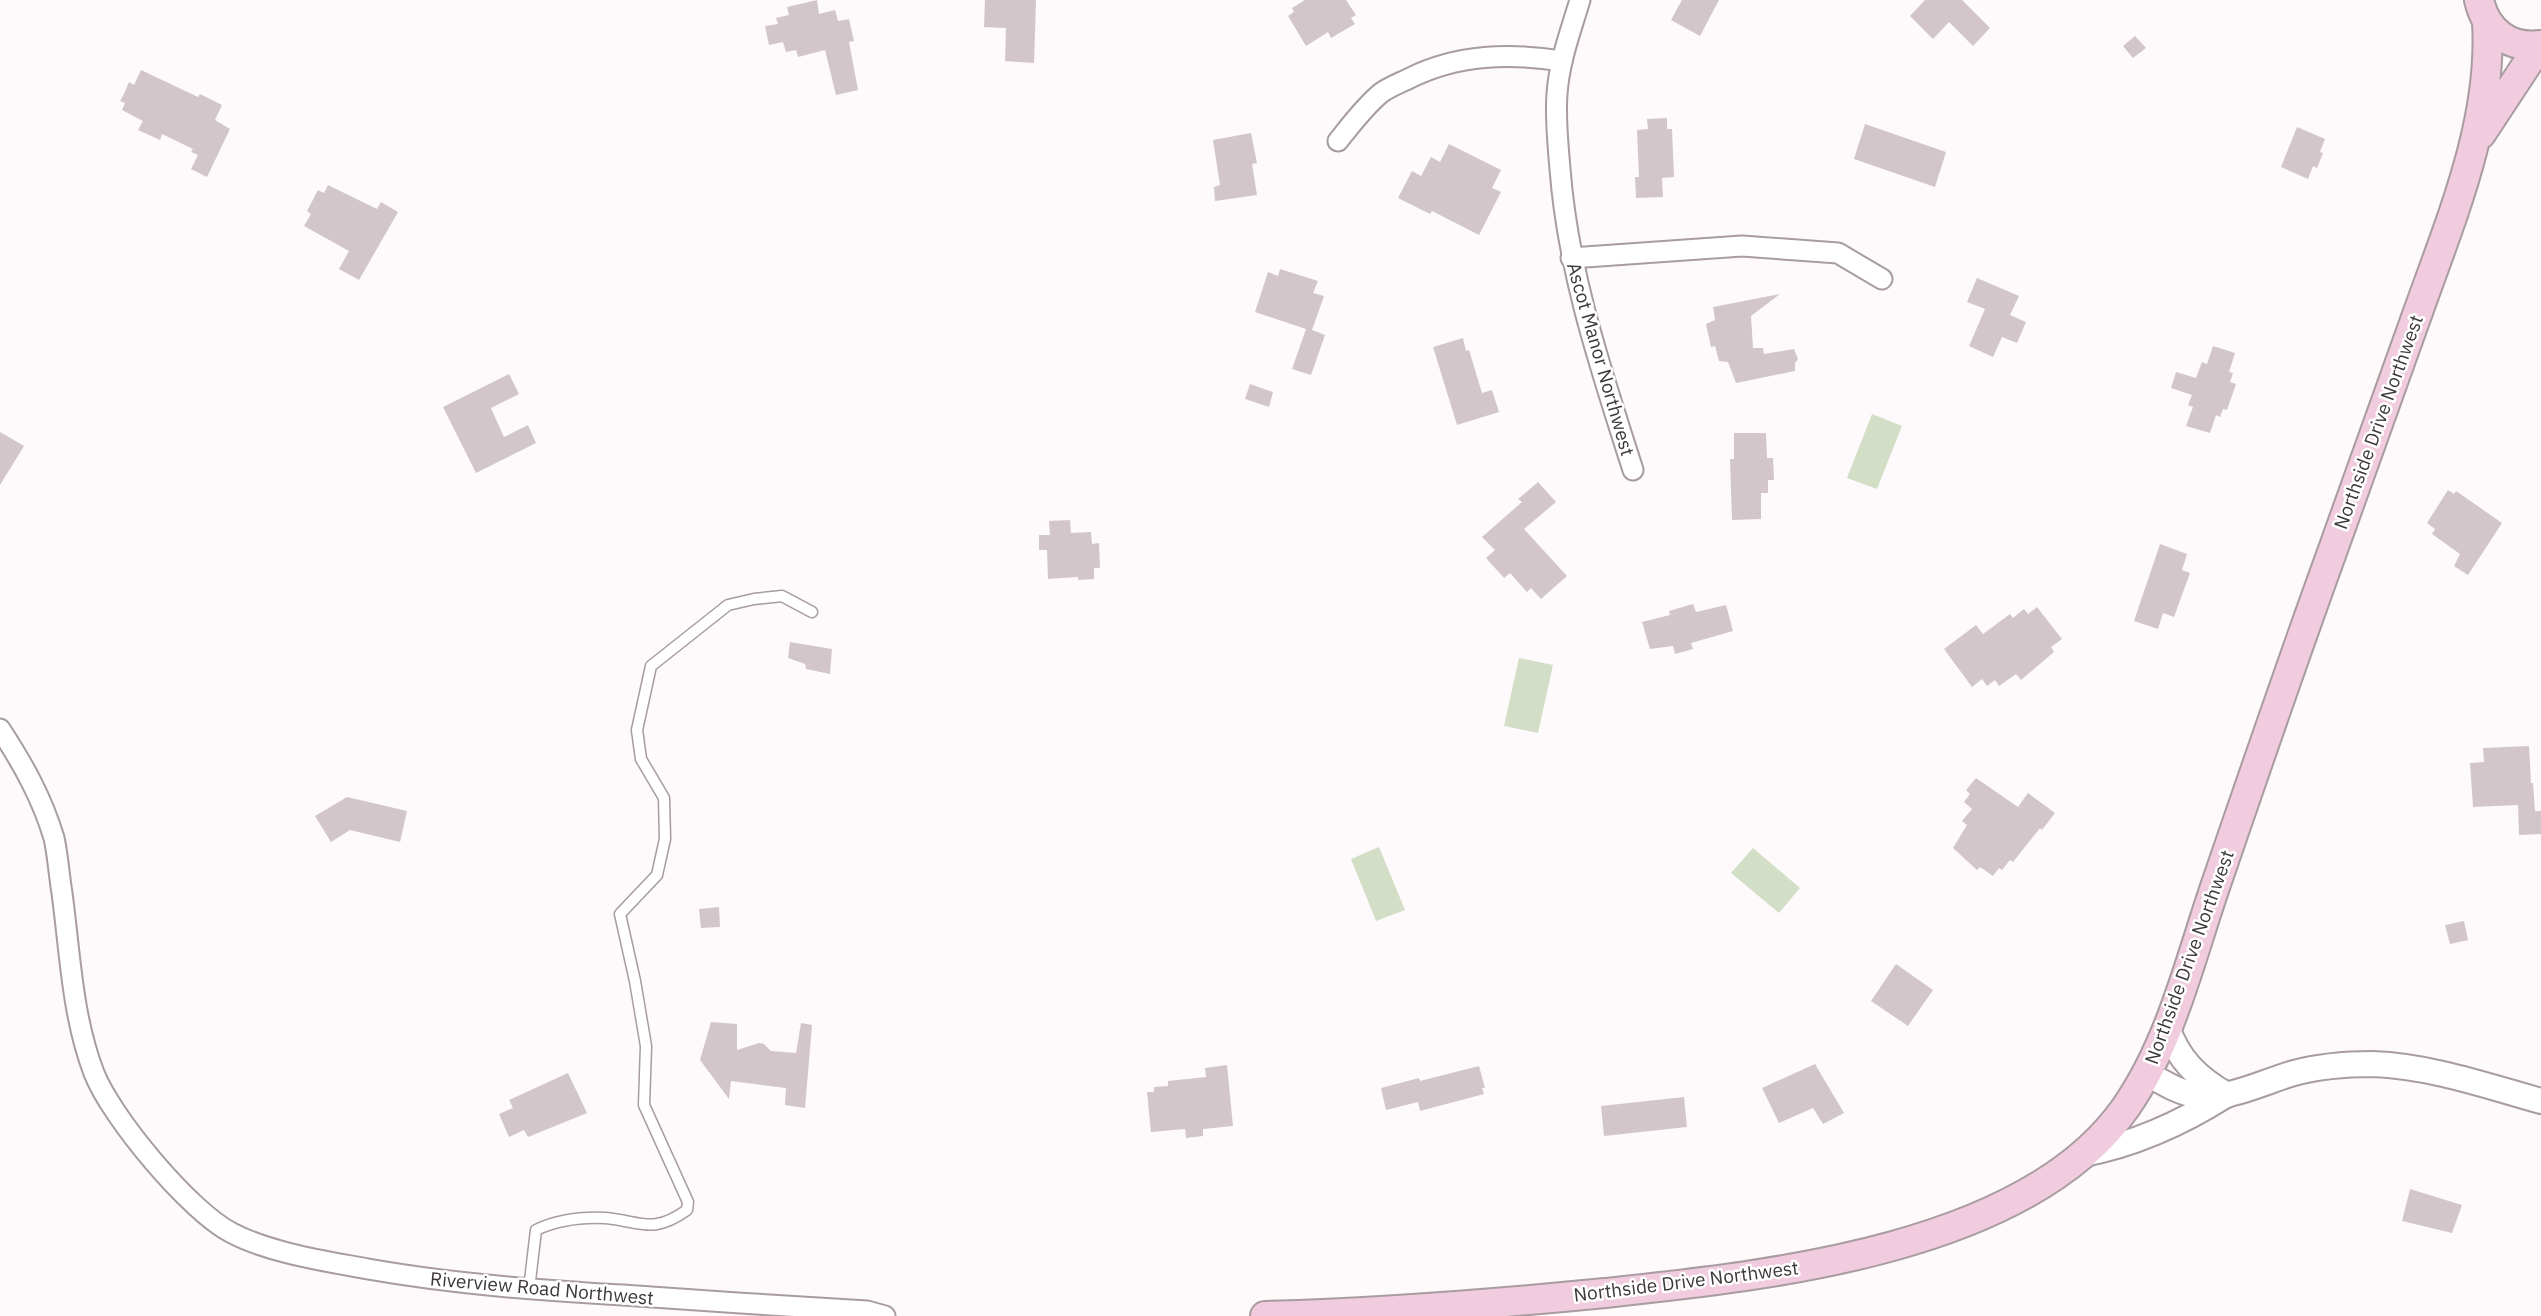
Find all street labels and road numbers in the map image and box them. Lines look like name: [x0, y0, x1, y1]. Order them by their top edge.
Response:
street label: Ascot Manor Northwest: [1562, 259, 1640, 459]
street label: Northside Drive Northwest: [2328, 312, 2428, 532]
street label: Northside Drive Northwest: [2139, 847, 2239, 1067]
street label: Northside Drive Northwest: [1572, 1255, 1800, 1307]
street label: Riverview Road Northwest: [429, 1266, 655, 1310]

